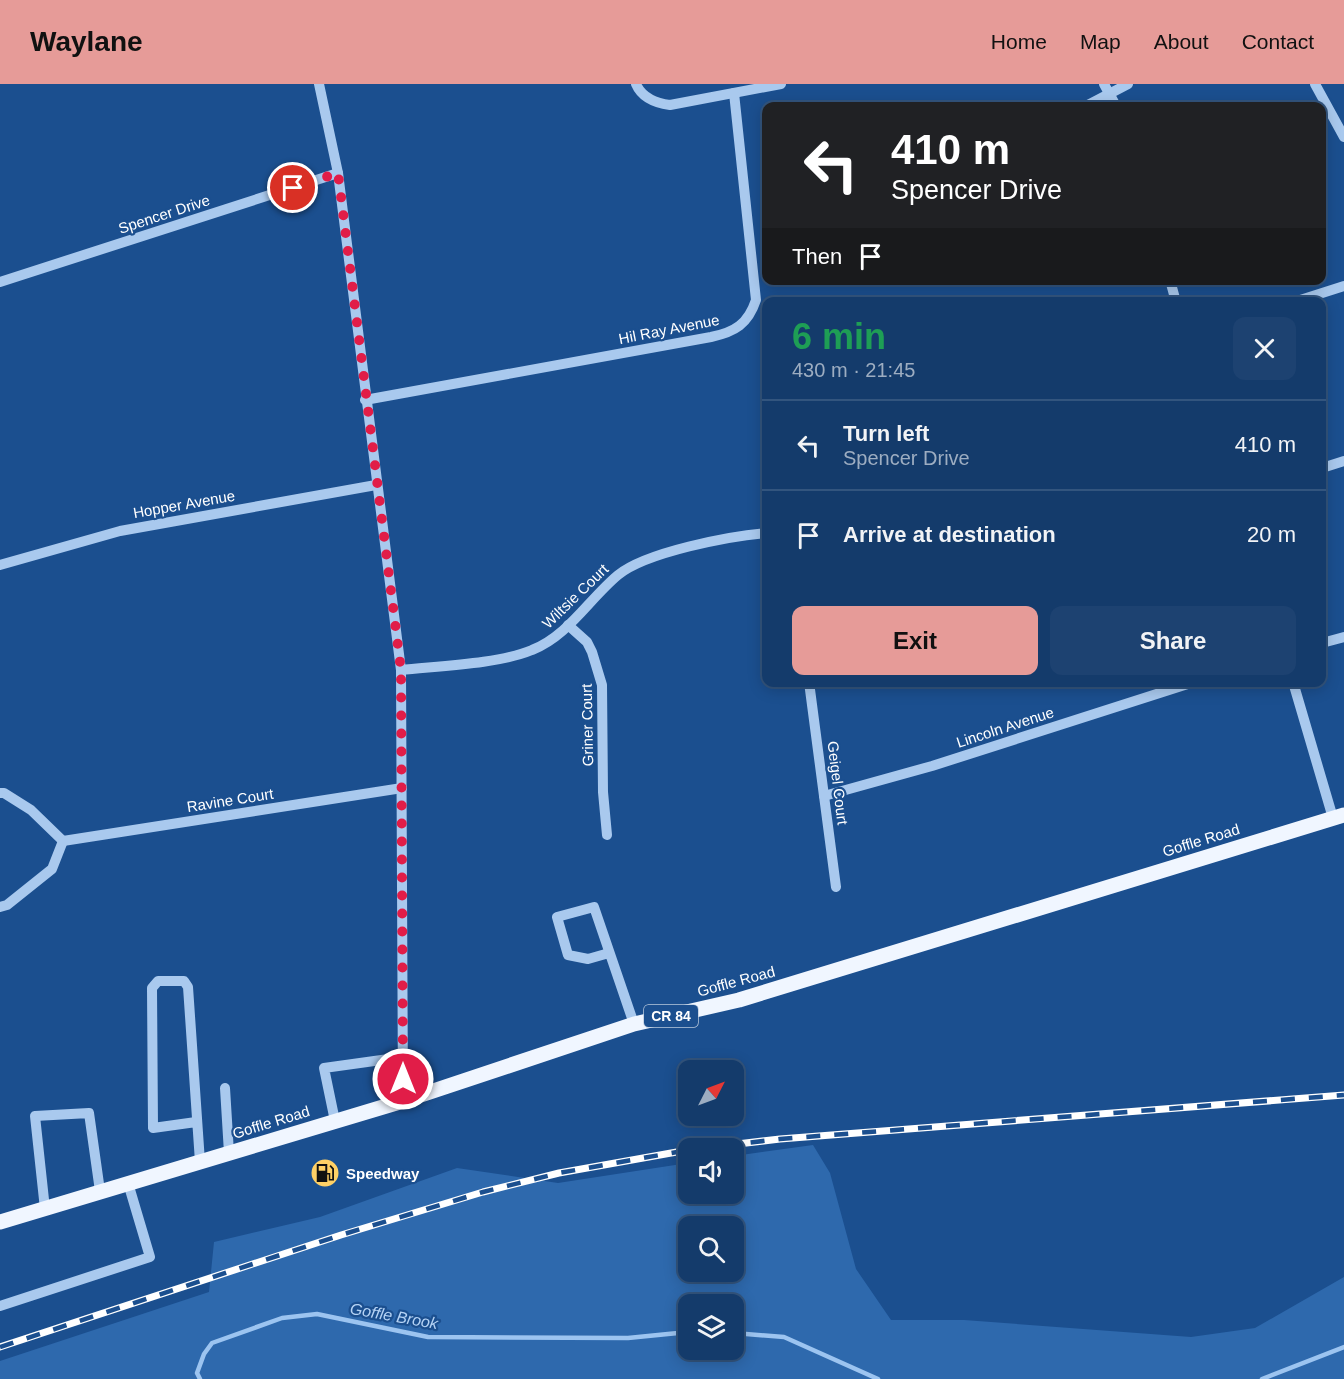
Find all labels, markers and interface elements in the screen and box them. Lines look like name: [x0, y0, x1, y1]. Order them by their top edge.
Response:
text: Waylane: [30, 26, 143, 57]
text: Home: [991, 30, 1047, 53]
text: Map: [1080, 30, 1121, 53]
text: About: [1154, 30, 1209, 53]
text: Contact: [1242, 30, 1314, 53]
icon: left: [792, 126, 870, 204]
text: 410 m: [891, 126, 1010, 173]
pin: [267, 162, 318, 213]
icon: arrive: [276, 171, 309, 204]
text: Spencer Drive: [891, 175, 1062, 205]
street label: Spencer Drive: [116, 191, 212, 237]
icon: arrive: [854, 240, 887, 273]
text: Then: [792, 244, 842, 269]
street label: Hil Ray Avenue: [617, 311, 721, 347]
text: 6 min: [792, 316, 886, 357]
button: close: [1233, 317, 1296, 380]
text: 430 m · 21:45: [792, 359, 915, 381]
text: Turn left: [843, 421, 929, 446]
icon: left: [792, 429, 825, 462]
text: 410 m: [1235, 432, 1296, 457]
text: Spencer Drive: [843, 447, 970, 469]
street label: Hopper Avenue: [132, 487, 236, 521]
icon: arrive: [792, 519, 825, 552]
text: Arrive at destination: [843, 522, 1056, 547]
text: 20 m: [1247, 522, 1296, 547]
street label: Wiltsie Court: [539, 560, 612, 632]
button: Exit: [792, 606, 1038, 675]
button: Share: [1050, 606, 1296, 675]
street label: Griner Court: [578, 683, 596, 766]
street label: Lincoln Avenue: [954, 703, 1056, 751]
street label: Geigel Court: [824, 740, 852, 827]
street label: Ravine Court: [185, 785, 275, 815]
street label: Goffle Road: [1160, 820, 1242, 860]
street label: Goffle Road: [695, 962, 777, 1000]
road number: CR 84: [644, 1005, 698, 1027]
position arrow: [371, 1047, 435, 1111]
north arrow: [678, 1060, 744, 1126]
map controls: [678, 1060, 744, 1360]
street label: Goffle Road: [230, 1102, 312, 1142]
button: sound: [678, 1138, 744, 1204]
fuel station icon: Speedway: [309, 1157, 341, 1189]
place label: Speedway: [346, 1165, 420, 1182]
button: search: [678, 1216, 744, 1282]
button: layers: [678, 1294, 744, 1360]
water label: Goffle Brook: [349, 1300, 440, 1332]

